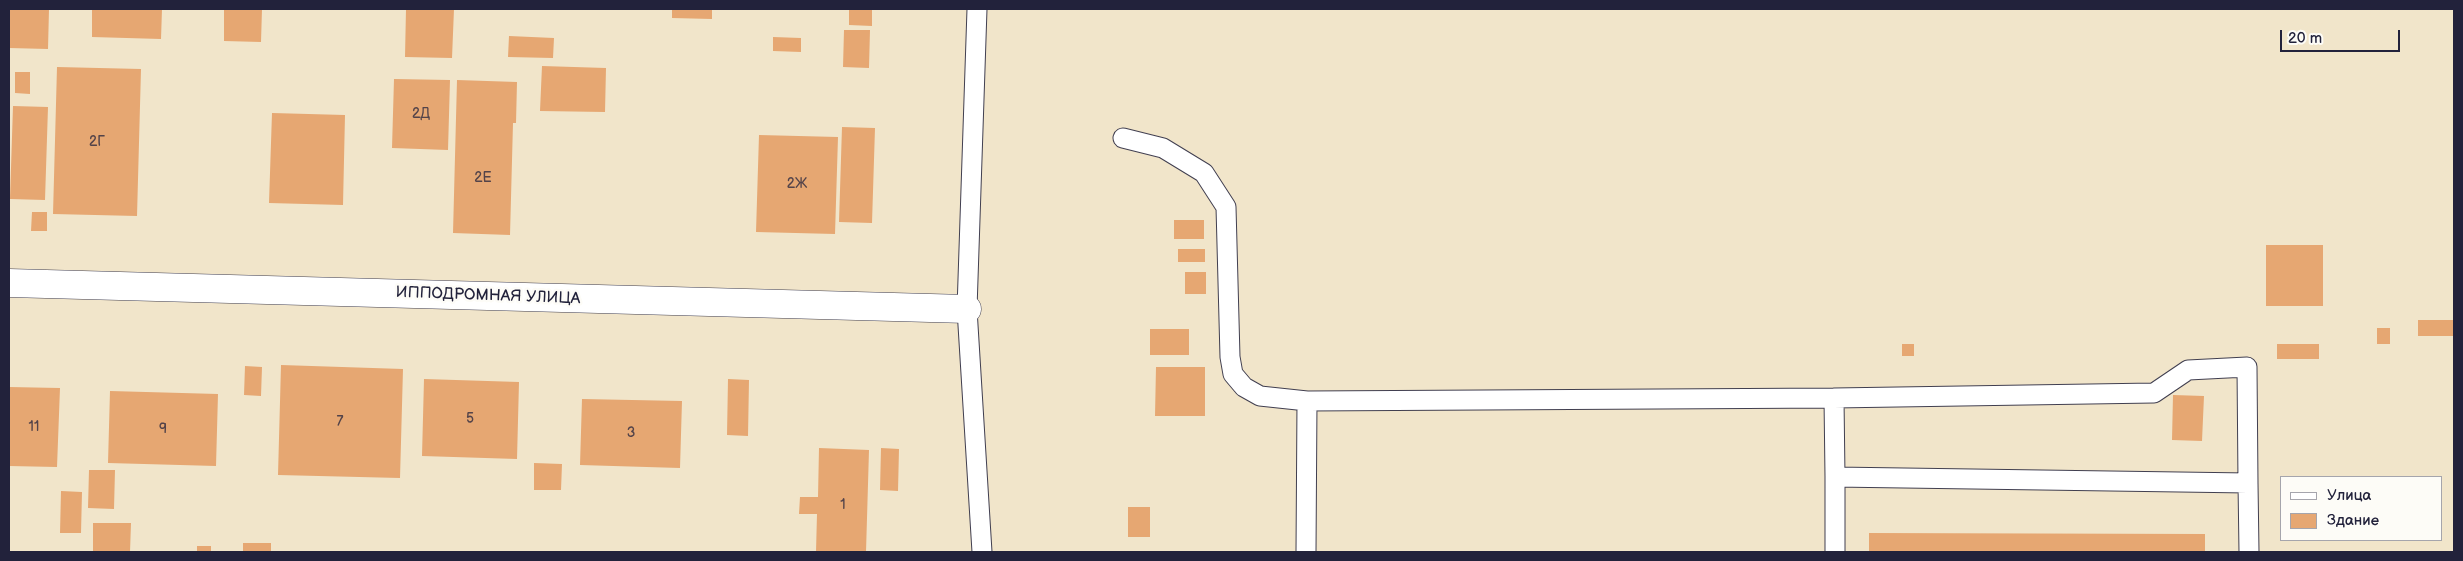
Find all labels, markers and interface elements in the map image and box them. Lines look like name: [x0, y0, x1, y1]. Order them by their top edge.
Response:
scale bar: [2283, 20, 2403, 52]
text: 20 m: [2288, 29, 2322, 48]
house number: 2Д: [412, 106, 430, 122]
house number: 2Г: [89, 134, 105, 150]
house number: 2Е: [474, 170, 492, 186]
house number: 2Ж: [787, 176, 807, 192]
street label: ИППОДРОМНАЯ УЛИЦА: [395, 283, 581, 309]
house number: 5: [466, 411, 474, 427]
house number: 7: [337, 414, 343, 430]
house number: 11: [29, 419, 39, 435]
house number: 9: [159, 421, 167, 437]
house number: 3: [627, 425, 635, 441]
legend: [2280, 476, 2443, 541]
text: Улица: [2327, 486, 2371, 505]
house number: 1: [840, 497, 846, 513]
text: Здание: [2327, 511, 2379, 530]

